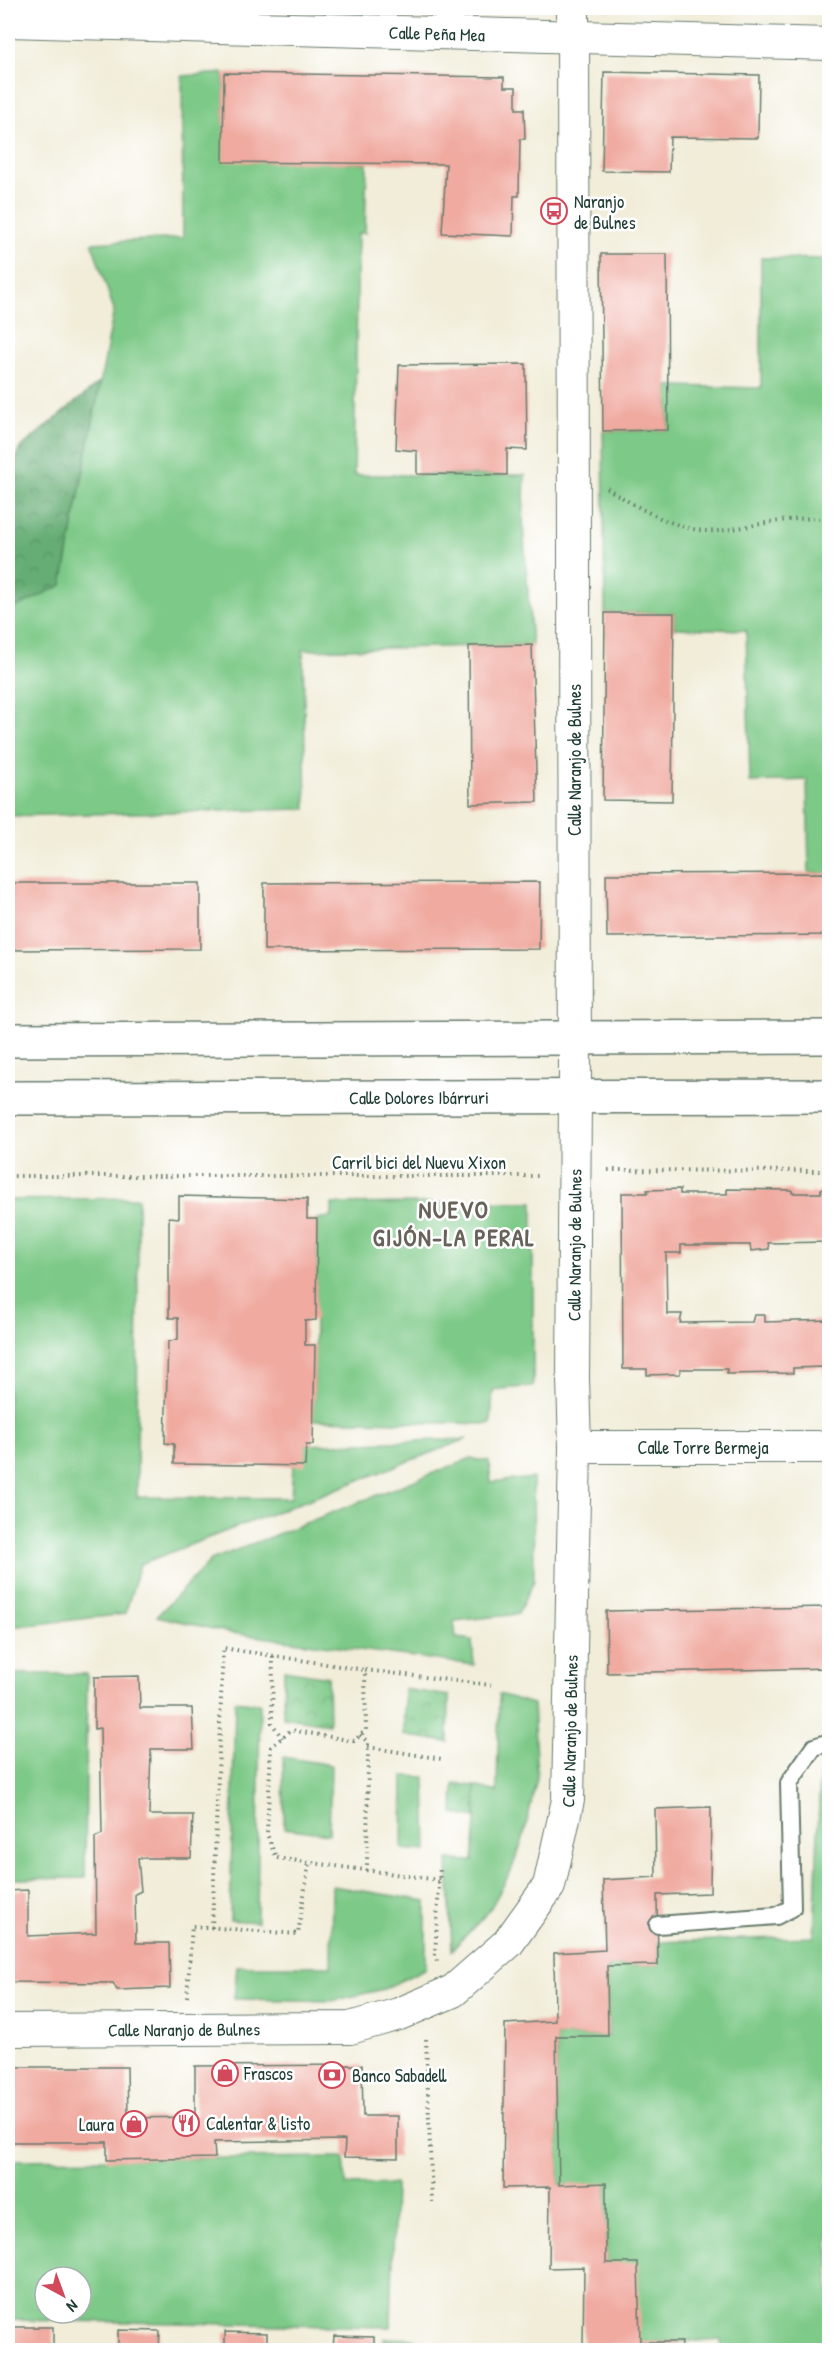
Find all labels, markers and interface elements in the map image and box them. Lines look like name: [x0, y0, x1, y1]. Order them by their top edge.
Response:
street label: Calle Peña Mea: [388, 19, 485, 47]
place label: Naranjo de Bulnes: [574, 189, 636, 235]
bus stop icon: Naranjo de Bulnes: [539, 196, 569, 226]
street label: Calle Naranjo de Bulnes: [562, 684, 587, 836]
street label: Calle Dolores Ibárruri: [349, 1084, 489, 1110]
street label: Carril bici del Nuevu Xixon: [332, 1150, 506, 1175]
street label: Calle Naranjo de Bulnes: [561, 1169, 587, 1321]
district label: NUEVO GIJÓN-LA PERAL: [373, 1193, 535, 1253]
street label: Calle Torre Bermeja: [638, 1435, 768, 1460]
street label: Calle Naranjo de Bulnes: [554, 1655, 583, 1810]
street label: Calle Naranjo de Bulnes: [108, 2016, 260, 2042]
shop icon: Frascos: [210, 2058, 240, 2088]
bank icon: Banco Sabadell: [317, 2060, 347, 2090]
place label: Frascos: [243, 2061, 293, 2086]
place label: Banco Sabadell: [352, 2063, 447, 2088]
restaurant icon: Calentar & listo: [171, 2108, 201, 2138]
shop icon: Laura: [119, 2109, 149, 2139]
place label: Calentar & listo: [206, 2111, 310, 2136]
place label: Laura: [79, 2112, 114, 2137]
north arrow: [33, 2265, 93, 2325]
text: N: [62, 2295, 83, 2318]

